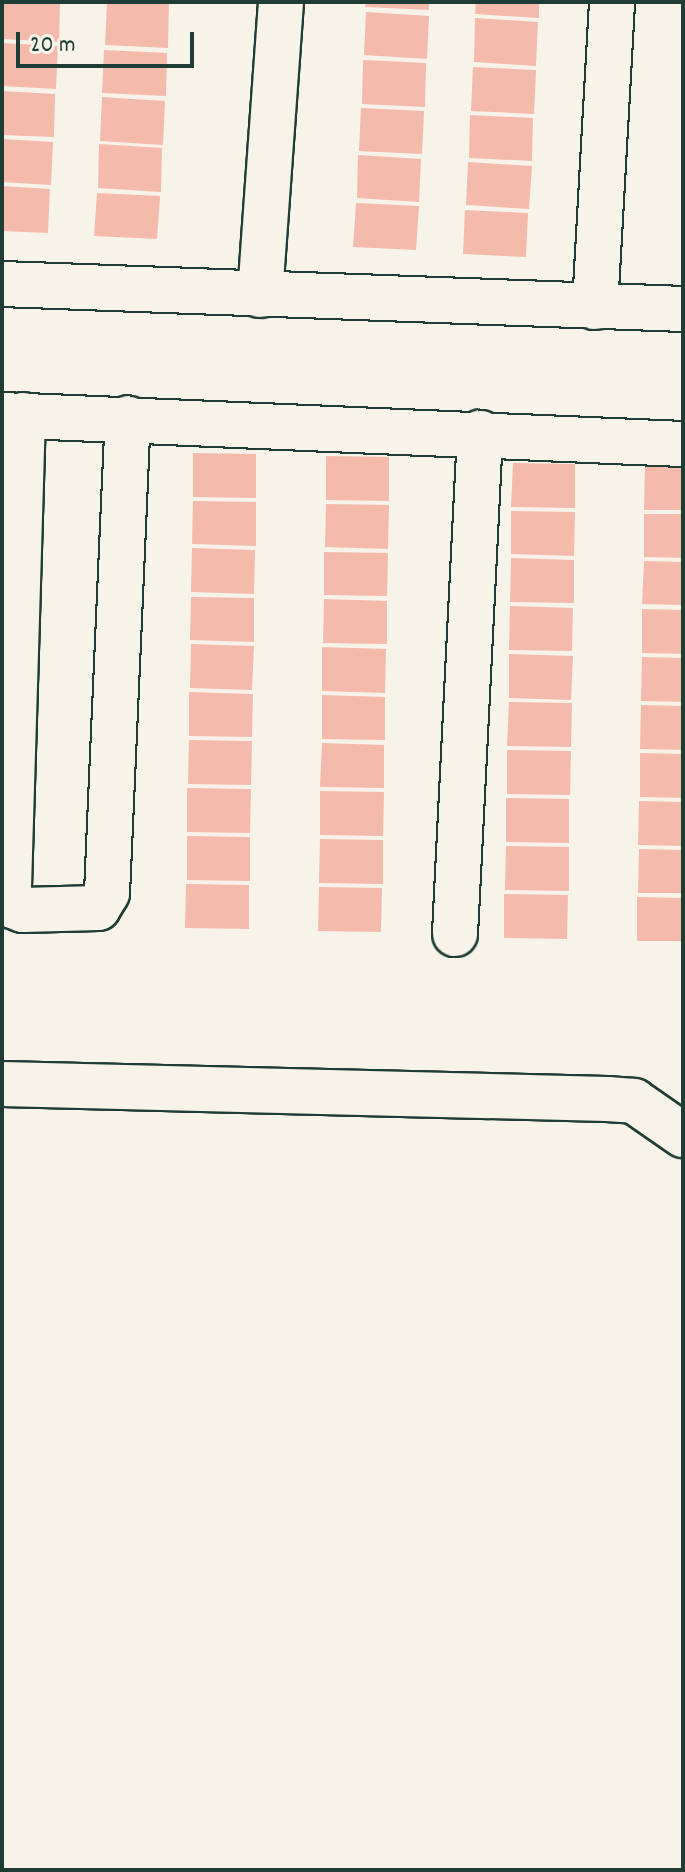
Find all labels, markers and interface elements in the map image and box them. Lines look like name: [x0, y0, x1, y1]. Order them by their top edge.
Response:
scale bar: [20, 16, 198, 66]
text: 20 m: [30, 29, 76, 63]

